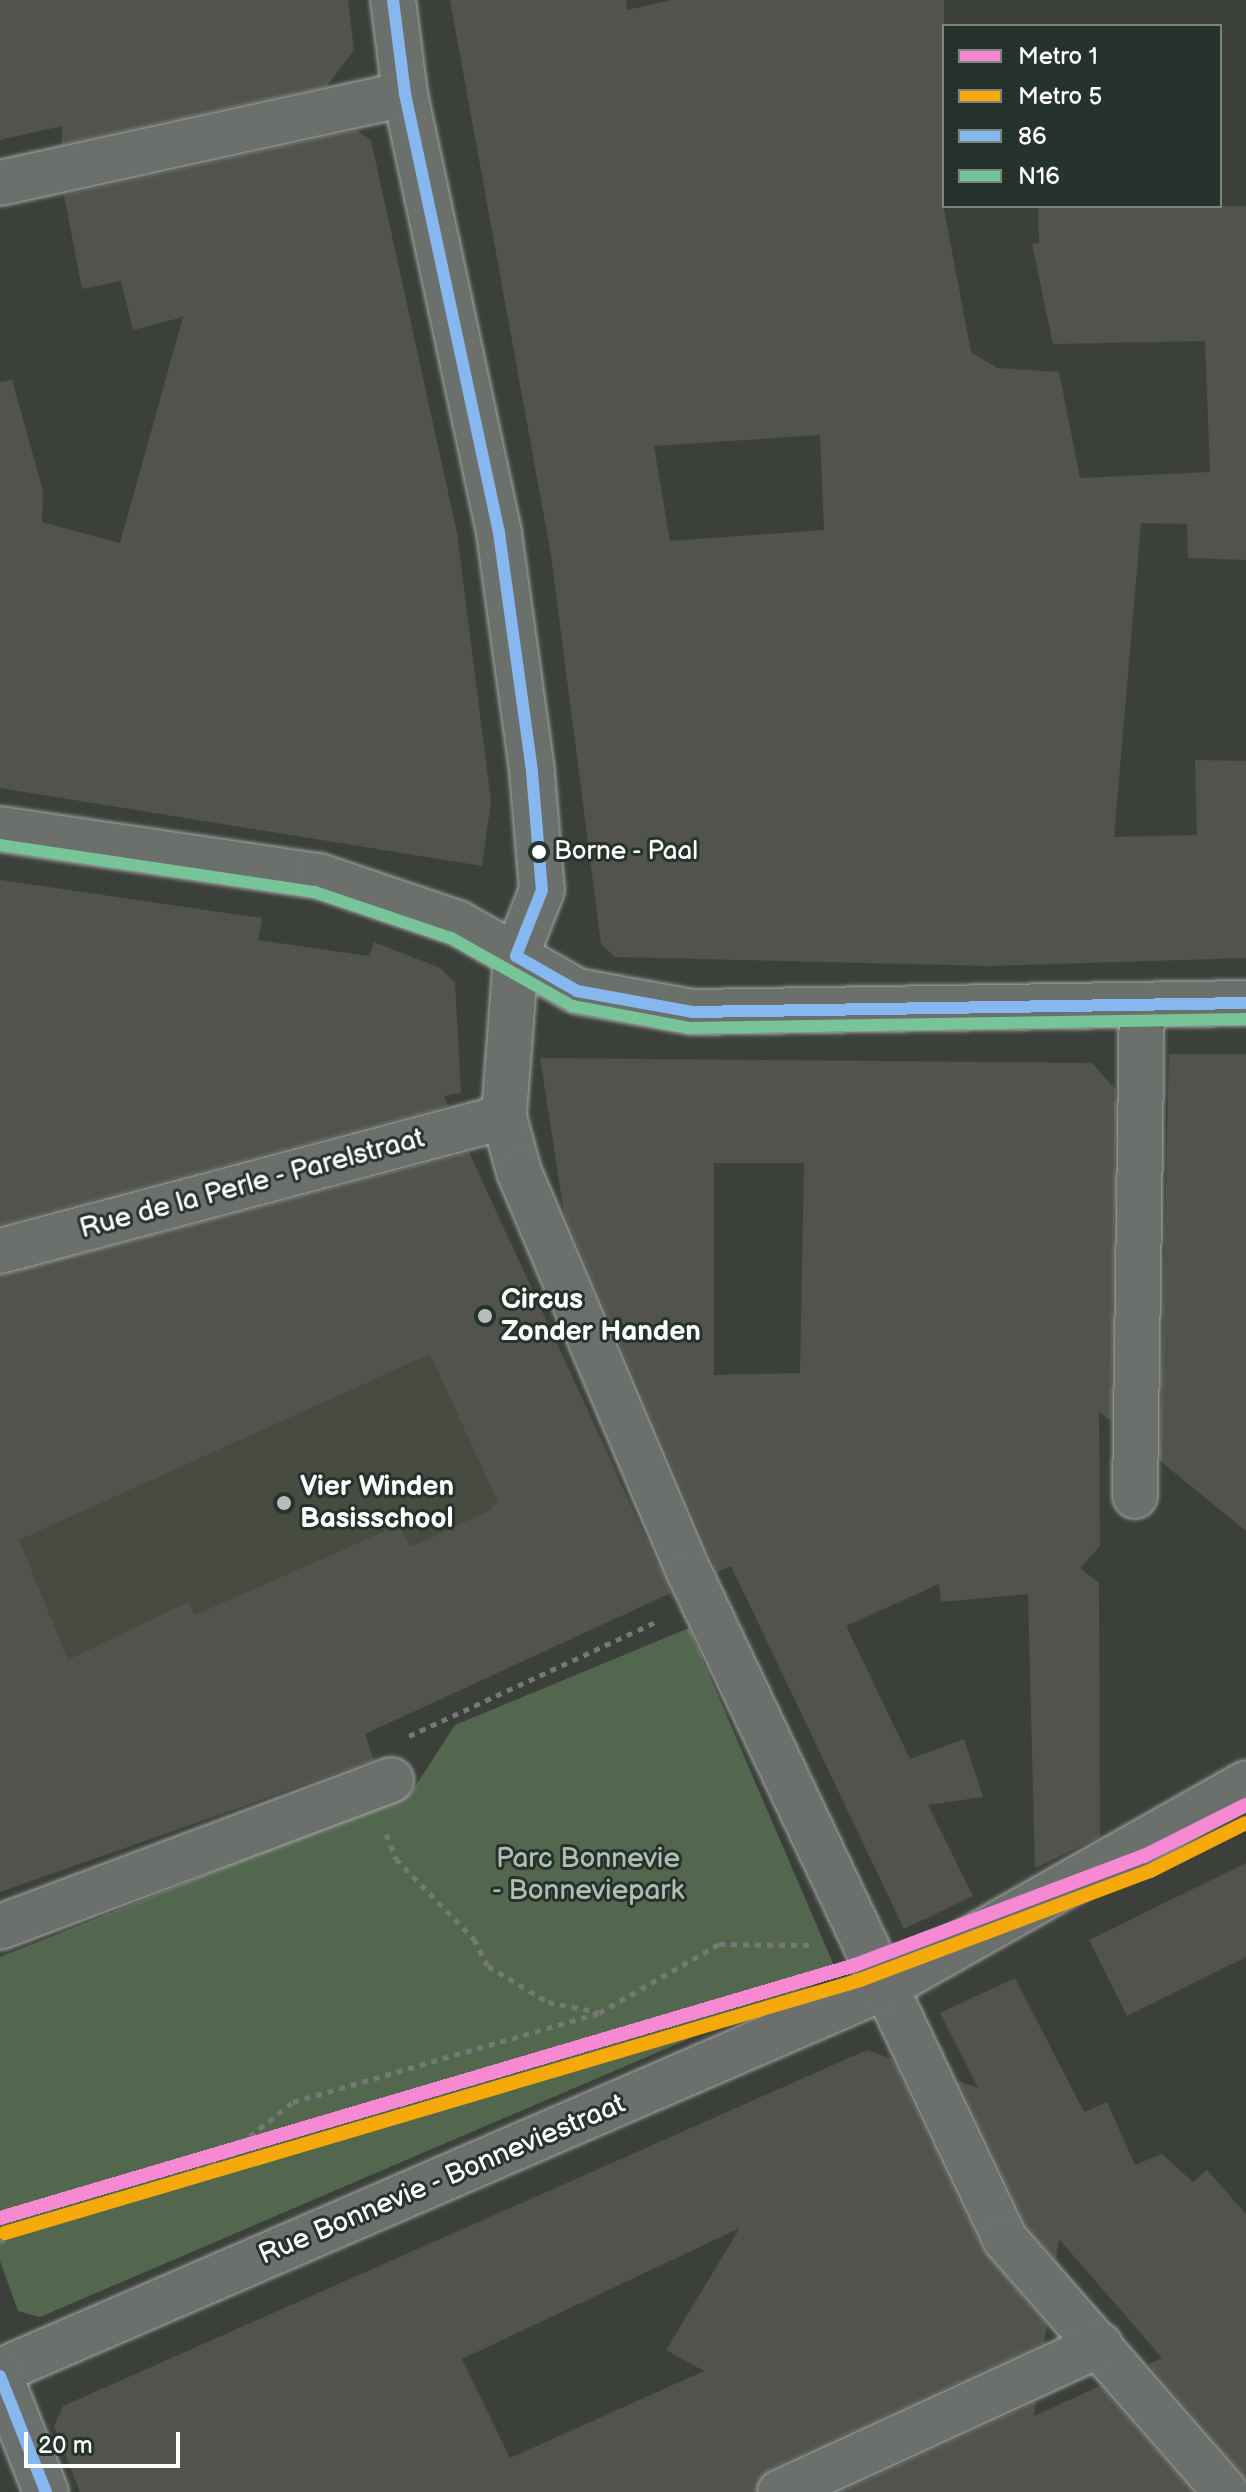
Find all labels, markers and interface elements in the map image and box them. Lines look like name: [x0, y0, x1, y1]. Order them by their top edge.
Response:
legend: [942, 24, 1222, 208]
text: Metro 1: [1018, 42, 1098, 71]
text: Metro 5: [1018, 82, 1102, 111]
text: 86: [1018, 122, 1047, 151]
text: N16: [1018, 162, 1060, 191]
place label: Borne - Paal: [554, 836, 700, 868]
marker: Borne - Paal: [531, 844, 547, 860]
street label: Rue de la Perle - Parelstraat: [75, 1121, 429, 1247]
place label: Circus Zonder Handen: [501, 1283, 701, 1349]
marker: Circus Zonder Handen: [476, 1307, 494, 1325]
place label: Vier Winden Basisschool: [300, 1470, 454, 1536]
marker: Vier Winden Basisschool: [275, 1494, 293, 1512]
park label: Parc Bonnevie - Bonneviepark: [491, 1842, 685, 1908]
street label: Rue Bonnevie - Bonneviestraat: [253, 2087, 631, 2273]
scale bar: [28, 2416, 184, 2466]
text: 20 m: [38, 2431, 93, 2460]

